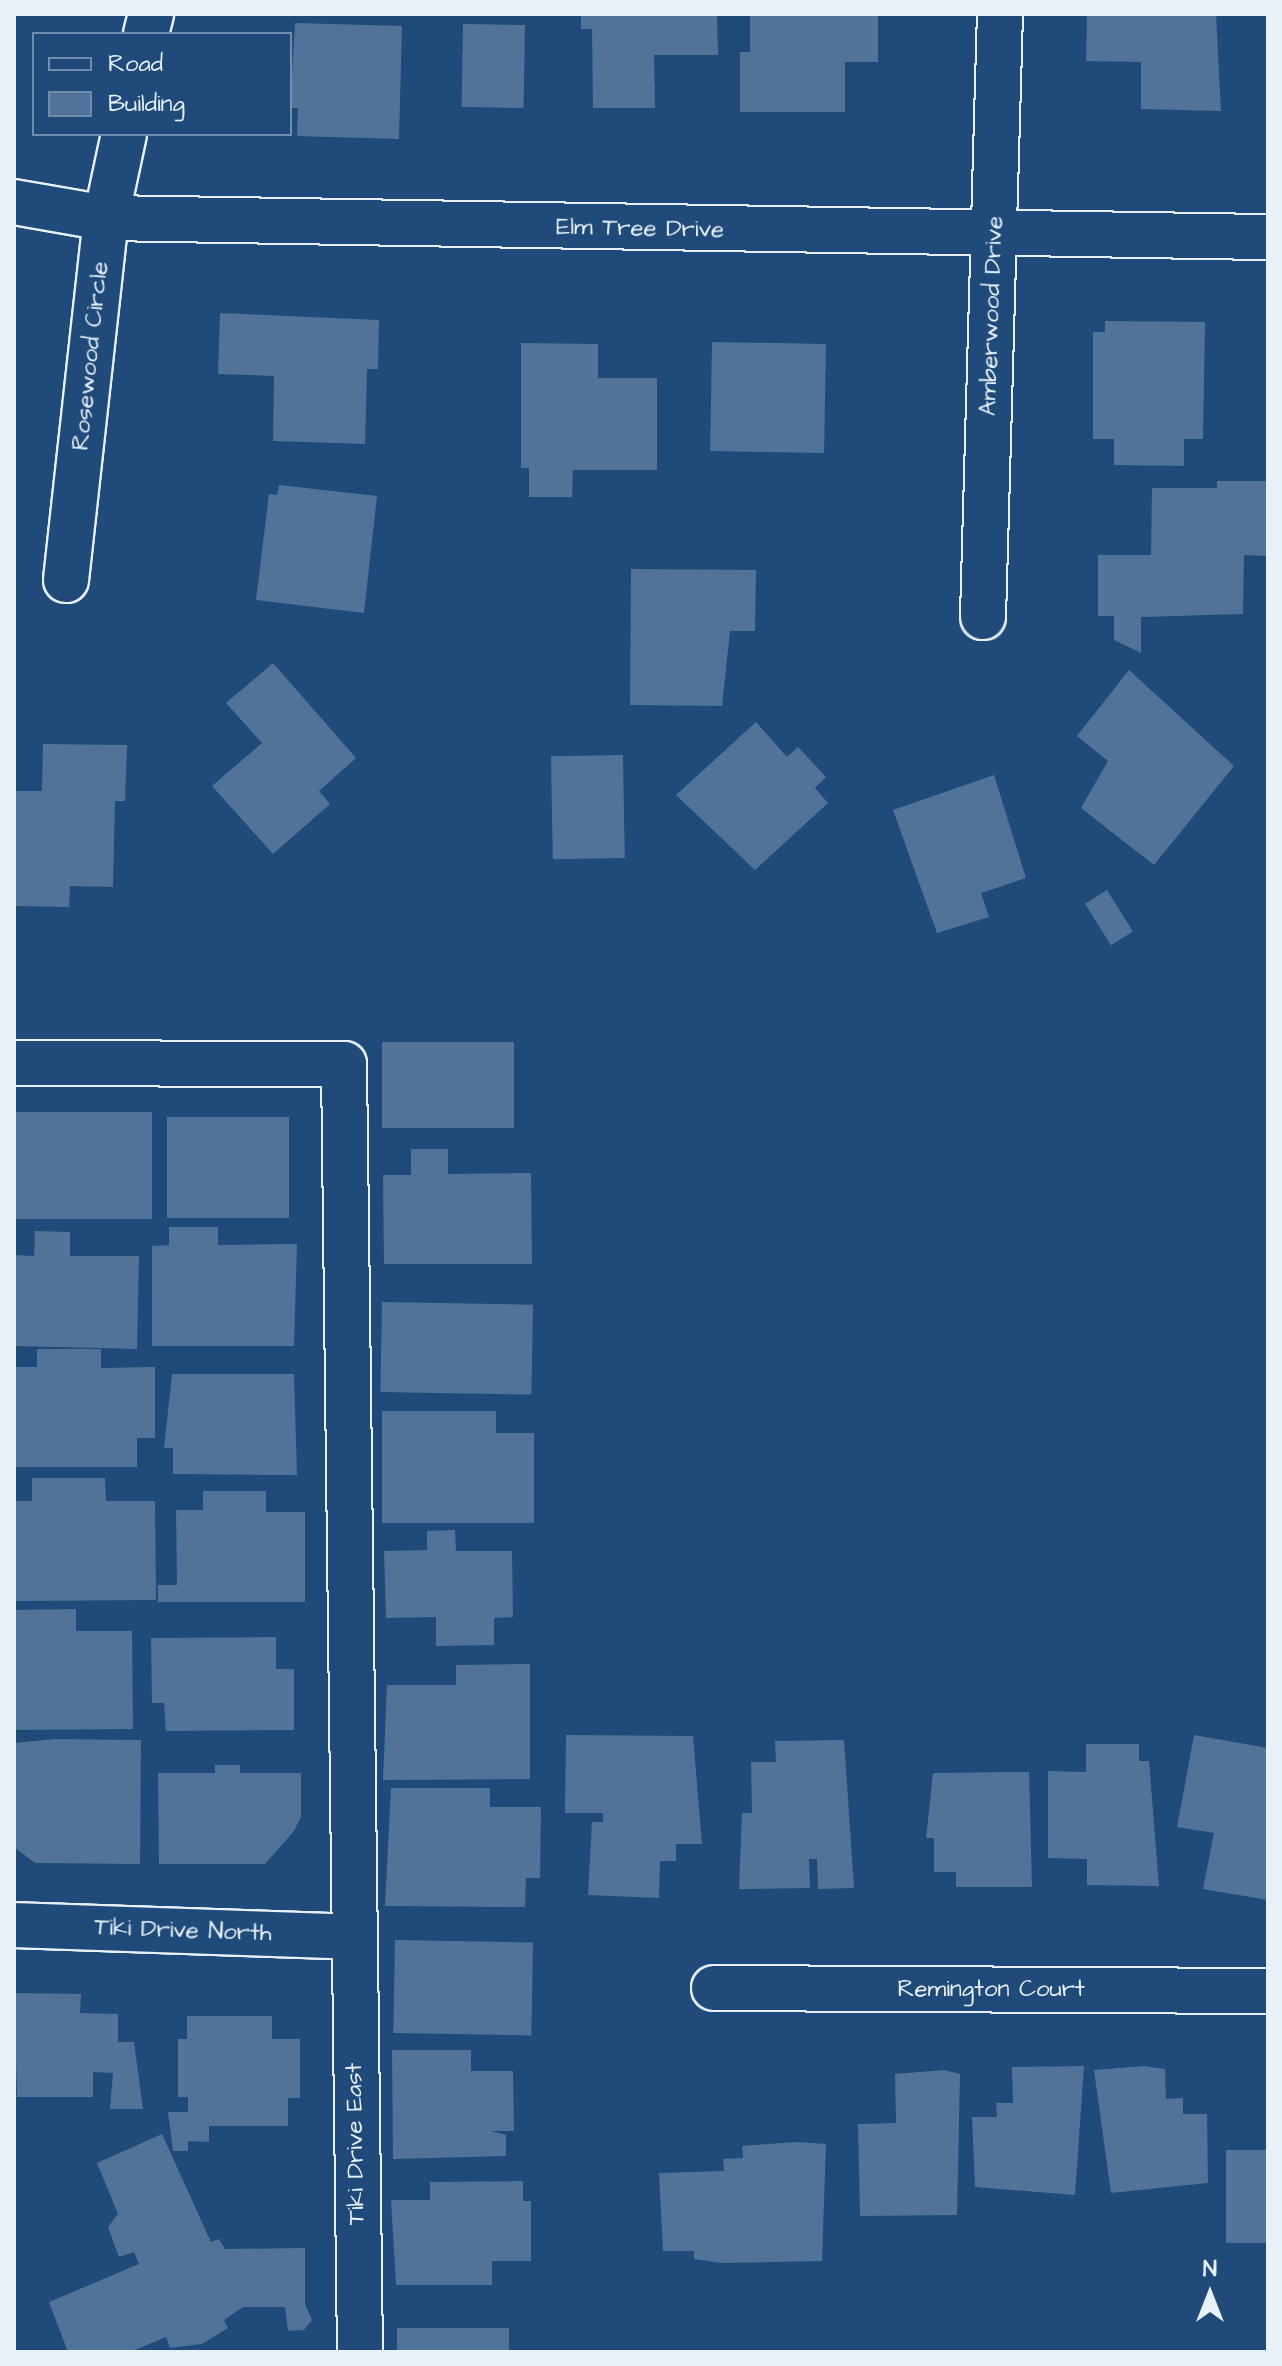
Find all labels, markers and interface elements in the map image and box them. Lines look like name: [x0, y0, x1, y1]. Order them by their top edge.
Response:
legend: [32, 32, 292, 136]
text: Road: [108, 47, 163, 81]
text: Building: [108, 87, 185, 121]
street label: Elm Tree Drive: [556, 213, 724, 245]
street label: Amberwood Drive: [974, 216, 1010, 416]
street label: Rosewood Circle: [67, 260, 115, 452]
street label: Tiki Drive North: [94, 1914, 272, 1948]
street label: Remington Court: [897, 1976, 1085, 2004]
street label: Tiki Drive East: [340, 2063, 372, 2225]
north arrow: [1170, 2254, 1250, 2334]
text: N: [1203, 2254, 1217, 2285]

